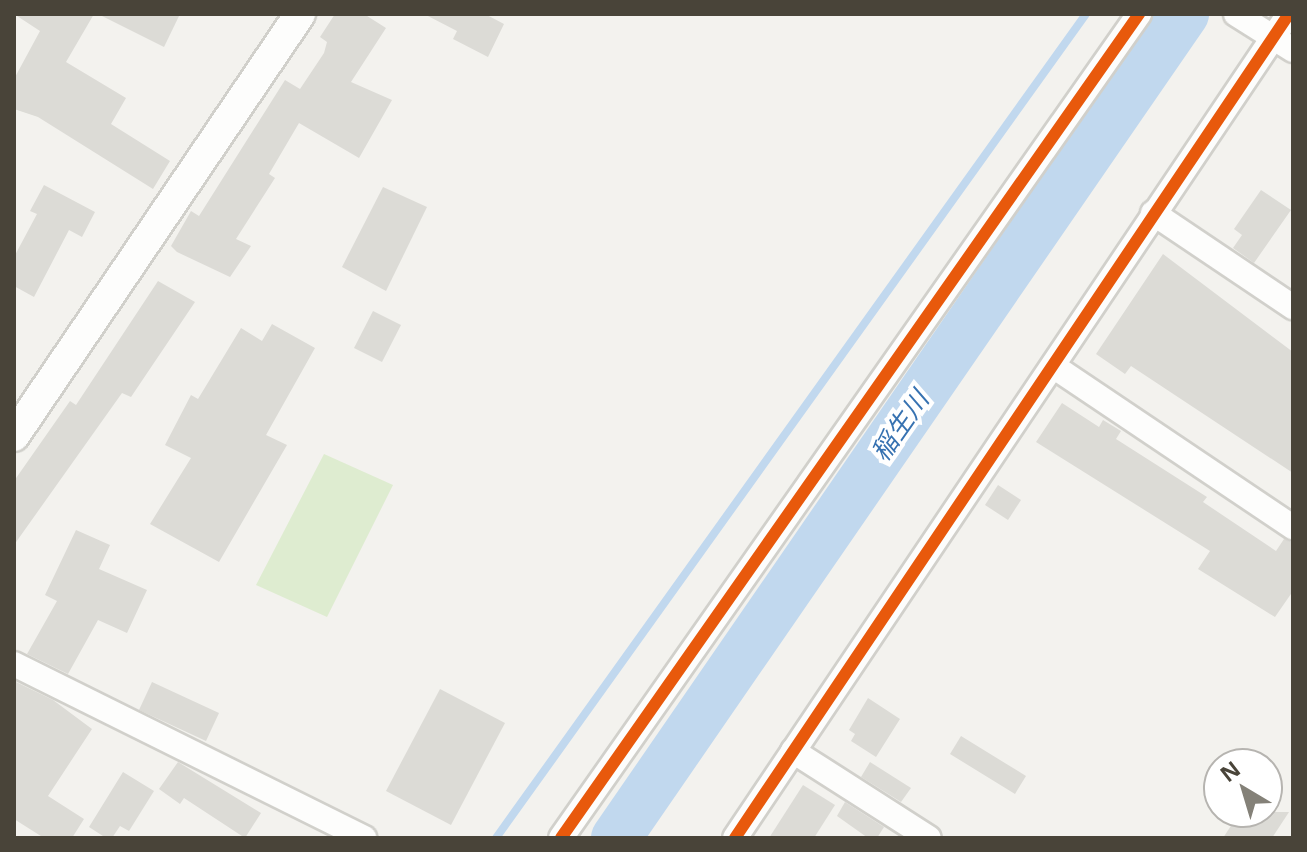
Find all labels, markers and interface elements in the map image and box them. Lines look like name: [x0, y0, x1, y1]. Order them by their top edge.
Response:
water label: 稲生川: [865, 385, 935, 467]
north arrow: [1203, 748, 1283, 828]
text: N: [1213, 753, 1246, 788]

